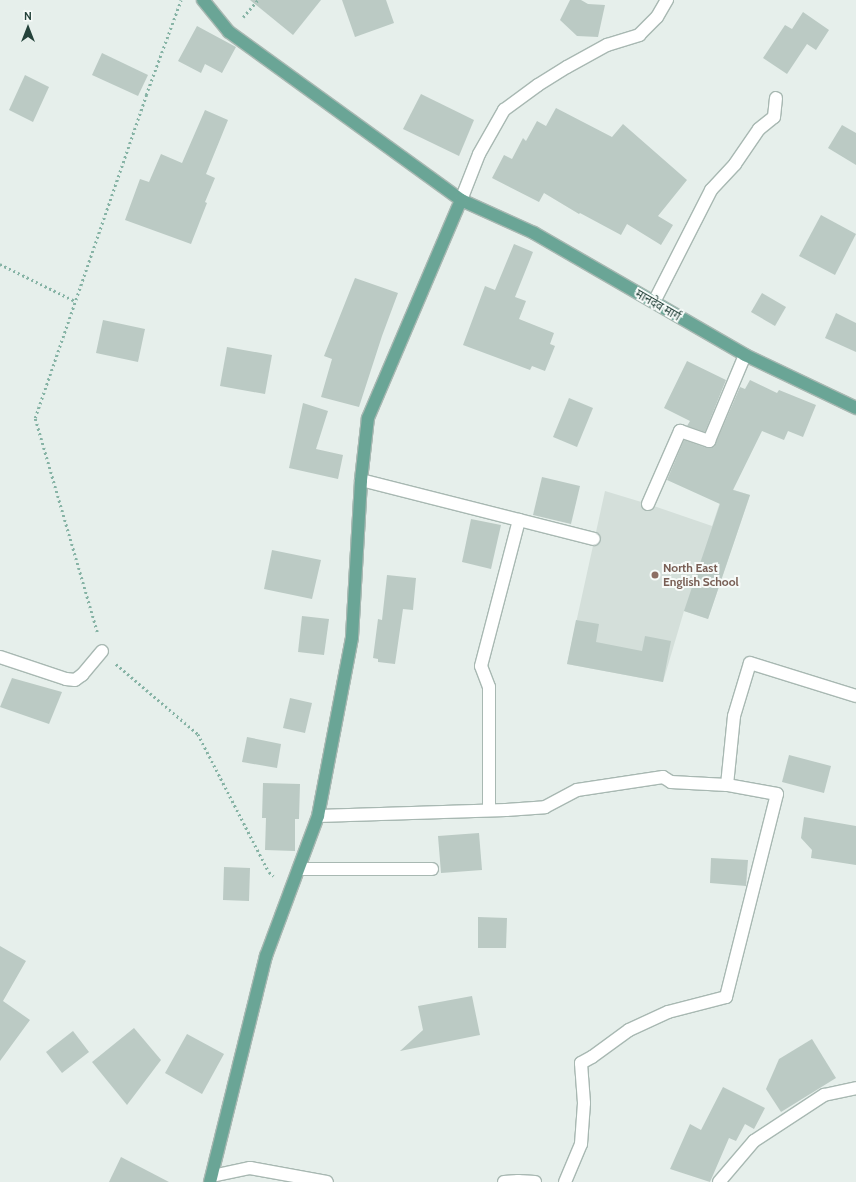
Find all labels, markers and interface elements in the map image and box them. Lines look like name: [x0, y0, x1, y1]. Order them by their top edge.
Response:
north arrow: [8, 8, 48, 48]
text: N: [24, 9, 32, 23]
street label: मानदेव मार्ग: [633, 286, 683, 324]
place label: North East English School: [663, 561, 739, 589]
marker: North East English School: [650, 570, 660, 580]

